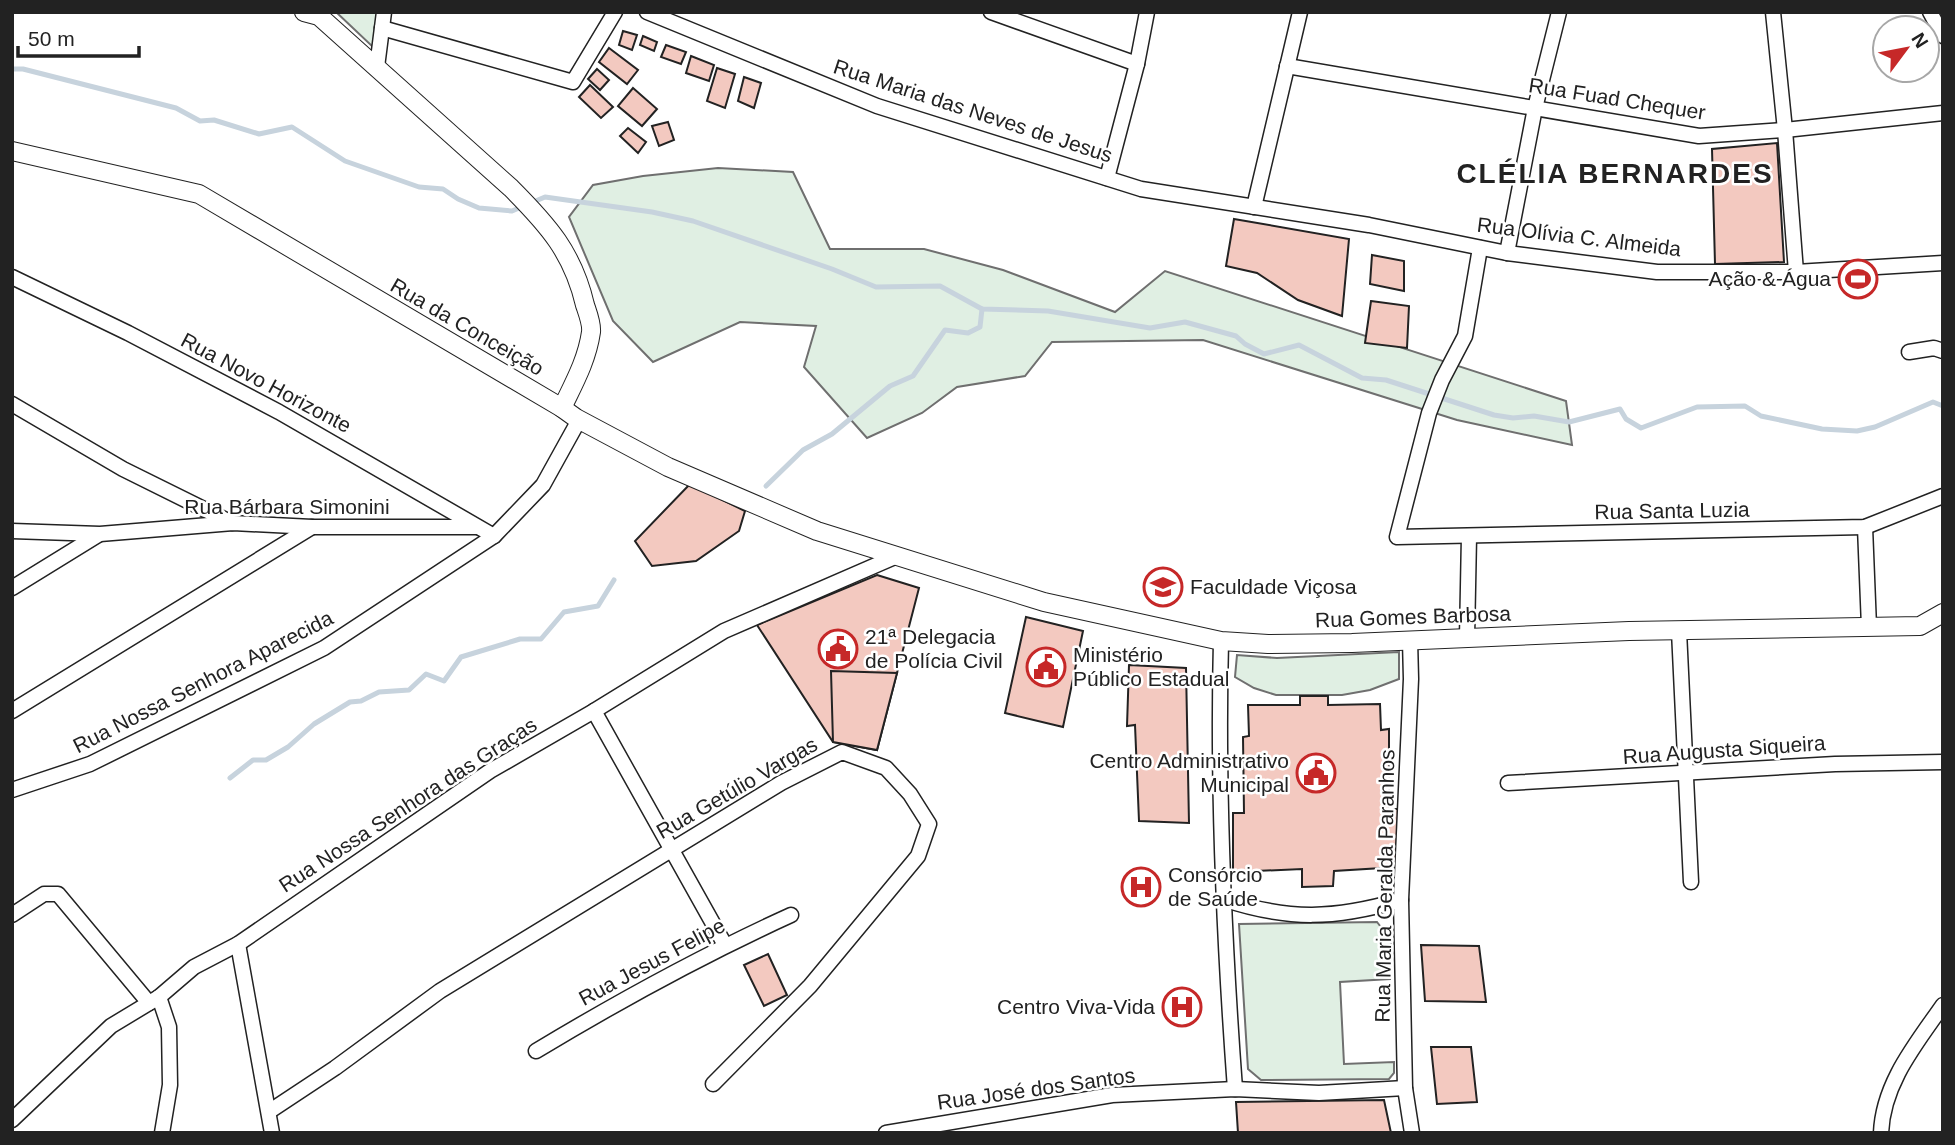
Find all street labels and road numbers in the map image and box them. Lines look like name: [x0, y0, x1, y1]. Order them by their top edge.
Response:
street label: Rua Maria das Neves de Jesus: [831, 54, 1115, 167]
street label: Rua Fuad Chequer: [1527, 73, 1707, 124]
street label: Rua Olívia C. Almeida: [1476, 213, 1683, 260]
street label: Rua da Conceição: [387, 273, 548, 380]
street label: Rua Novo Horizonte: [177, 328, 355, 437]
street label: Rua Bárbara Simonini: [184, 495, 390, 518]
street label: Rua Santa Luzia: [1594, 498, 1750, 523]
street label: Rua Gomes Barbosa: [1315, 602, 1512, 631]
street label: Rua Nossa Senhora Aparecida: [69, 606, 337, 757]
street label: Rua Nossa Senhora das Graças: [275, 713, 541, 897]
street label: Rua Augusta Siqueira: [1622, 731, 1826, 768]
street label: Rua Getúlio Vargas: [652, 732, 821, 843]
street label: Rua Maria Geralda Paranhos: [1371, 749, 1398, 1023]
street label: Rua Jesus Felipe: [575, 913, 729, 1010]
street label: Rua José dos Santos: [935, 1063, 1136, 1114]

